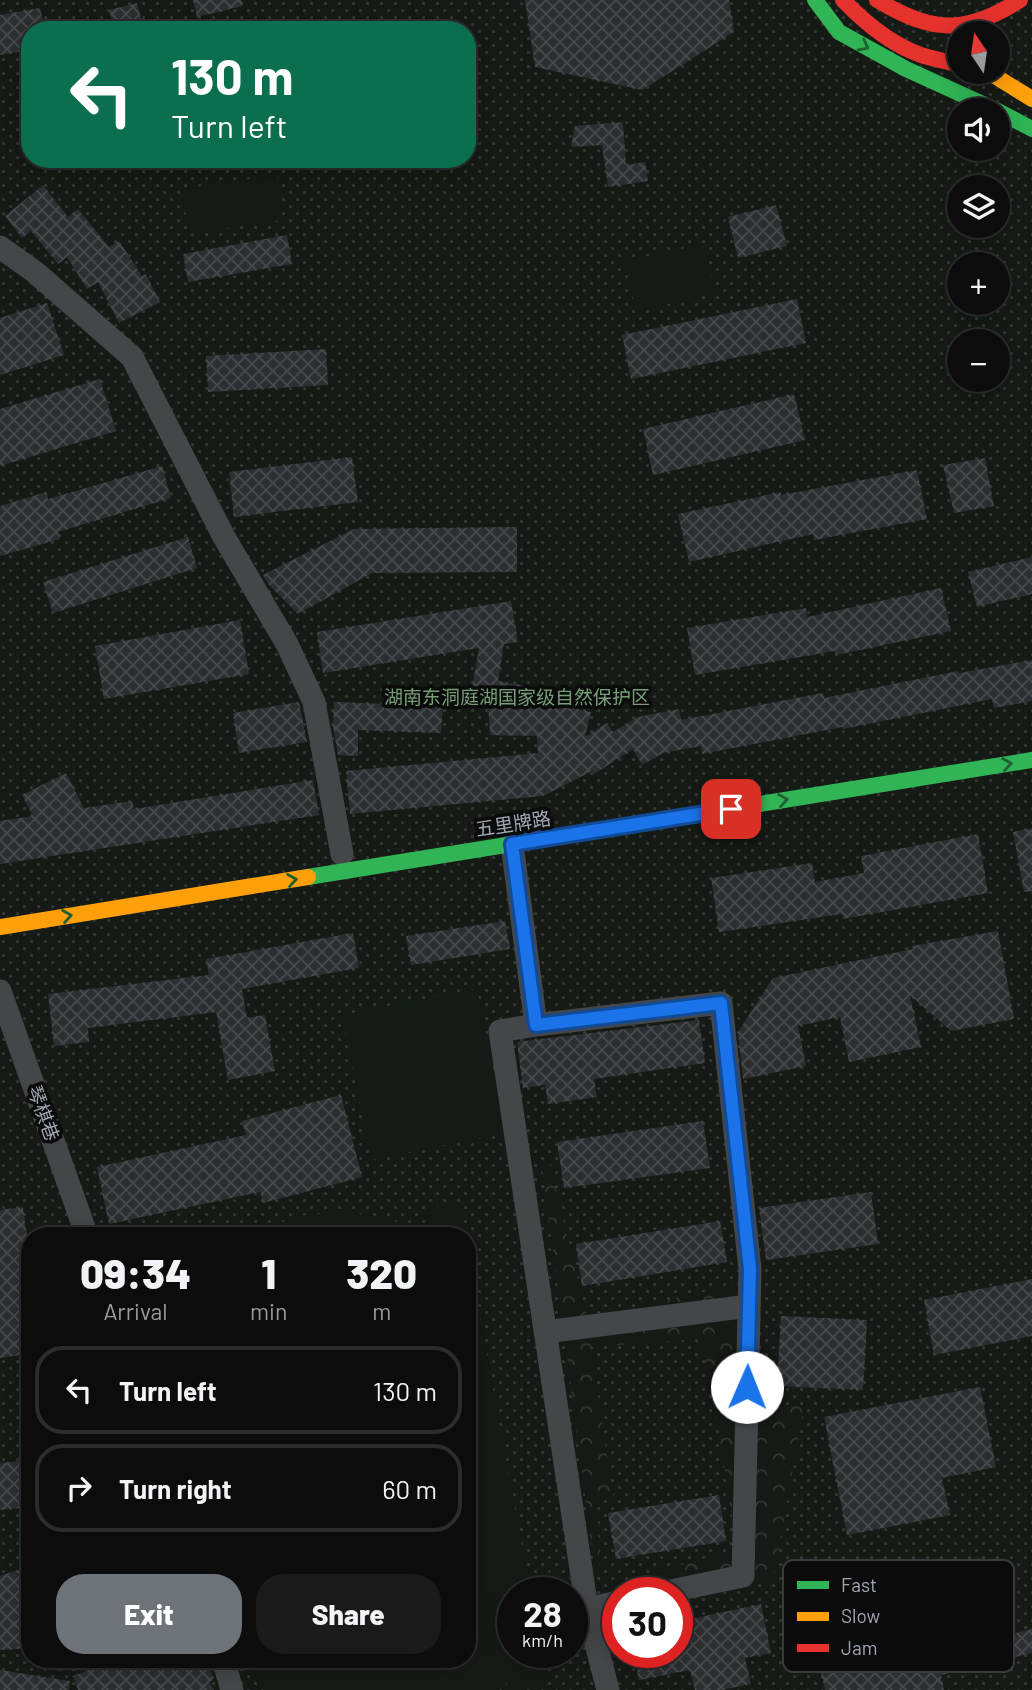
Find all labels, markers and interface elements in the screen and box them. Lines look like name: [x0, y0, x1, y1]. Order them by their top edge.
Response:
north arrow: [947, 21, 1010, 84]
map controls: [947, 21, 1010, 392]
one-way arrow: [856, 37, 869, 51]
text: 130 m: [171, 46, 293, 105]
icon: left: [56, 49, 147, 140]
button: sound: [947, 98, 1010, 161]
text: Turn left: [171, 106, 288, 144]
button: layers: [947, 175, 1010, 238]
button: +: [947, 252, 1010, 315]
button: −: [947, 329, 1010, 392]
park label: 湖南东洞庭湖国家级自然保护区: [384, 685, 650, 708]
one-way arrow: [1001, 757, 1013, 772]
pin: [701, 779, 761, 839]
icon: arrive: [712, 790, 750, 828]
one-way arrow: [777, 793, 789, 808]
street label: 五里牌路: [474, 806, 552, 840]
one-way arrow: [286, 873, 298, 888]
one-way arrow: [62, 909, 73, 924]
street label: 琴棋巷: [23, 1082, 65, 1144]
text: 09:34: [80, 1247, 191, 1297]
text: 1: [261, 1247, 276, 1297]
text: 320: [346, 1247, 417, 1297]
text: Arrival: [103, 1297, 168, 1325]
text: min: [250, 1297, 287, 1325]
text: m: [372, 1297, 391, 1325]
position arrow: [710, 1350, 784, 1424]
icon: left: [60, 1371, 98, 1409]
text: Turn left: [119, 1375, 217, 1406]
text: 130 m: [373, 1375, 437, 1406]
icon: right: [60, 1469, 98, 1507]
text: Turn right: [119, 1473, 232, 1504]
text: 60 m: [382, 1473, 437, 1504]
legend: [783, 1560, 1014, 1672]
text: Fast: [841, 1573, 877, 1596]
button: Exit: [56, 1574, 242, 1654]
button: Share: [256, 1574, 441, 1654]
speed limit sign: 30: [602, 1577, 693, 1668]
text: 28: [523, 1592, 562, 1634]
text: Slow: [841, 1604, 880, 1627]
text: km/h: [522, 1629, 563, 1651]
text: Jam: [841, 1636, 877, 1659]

